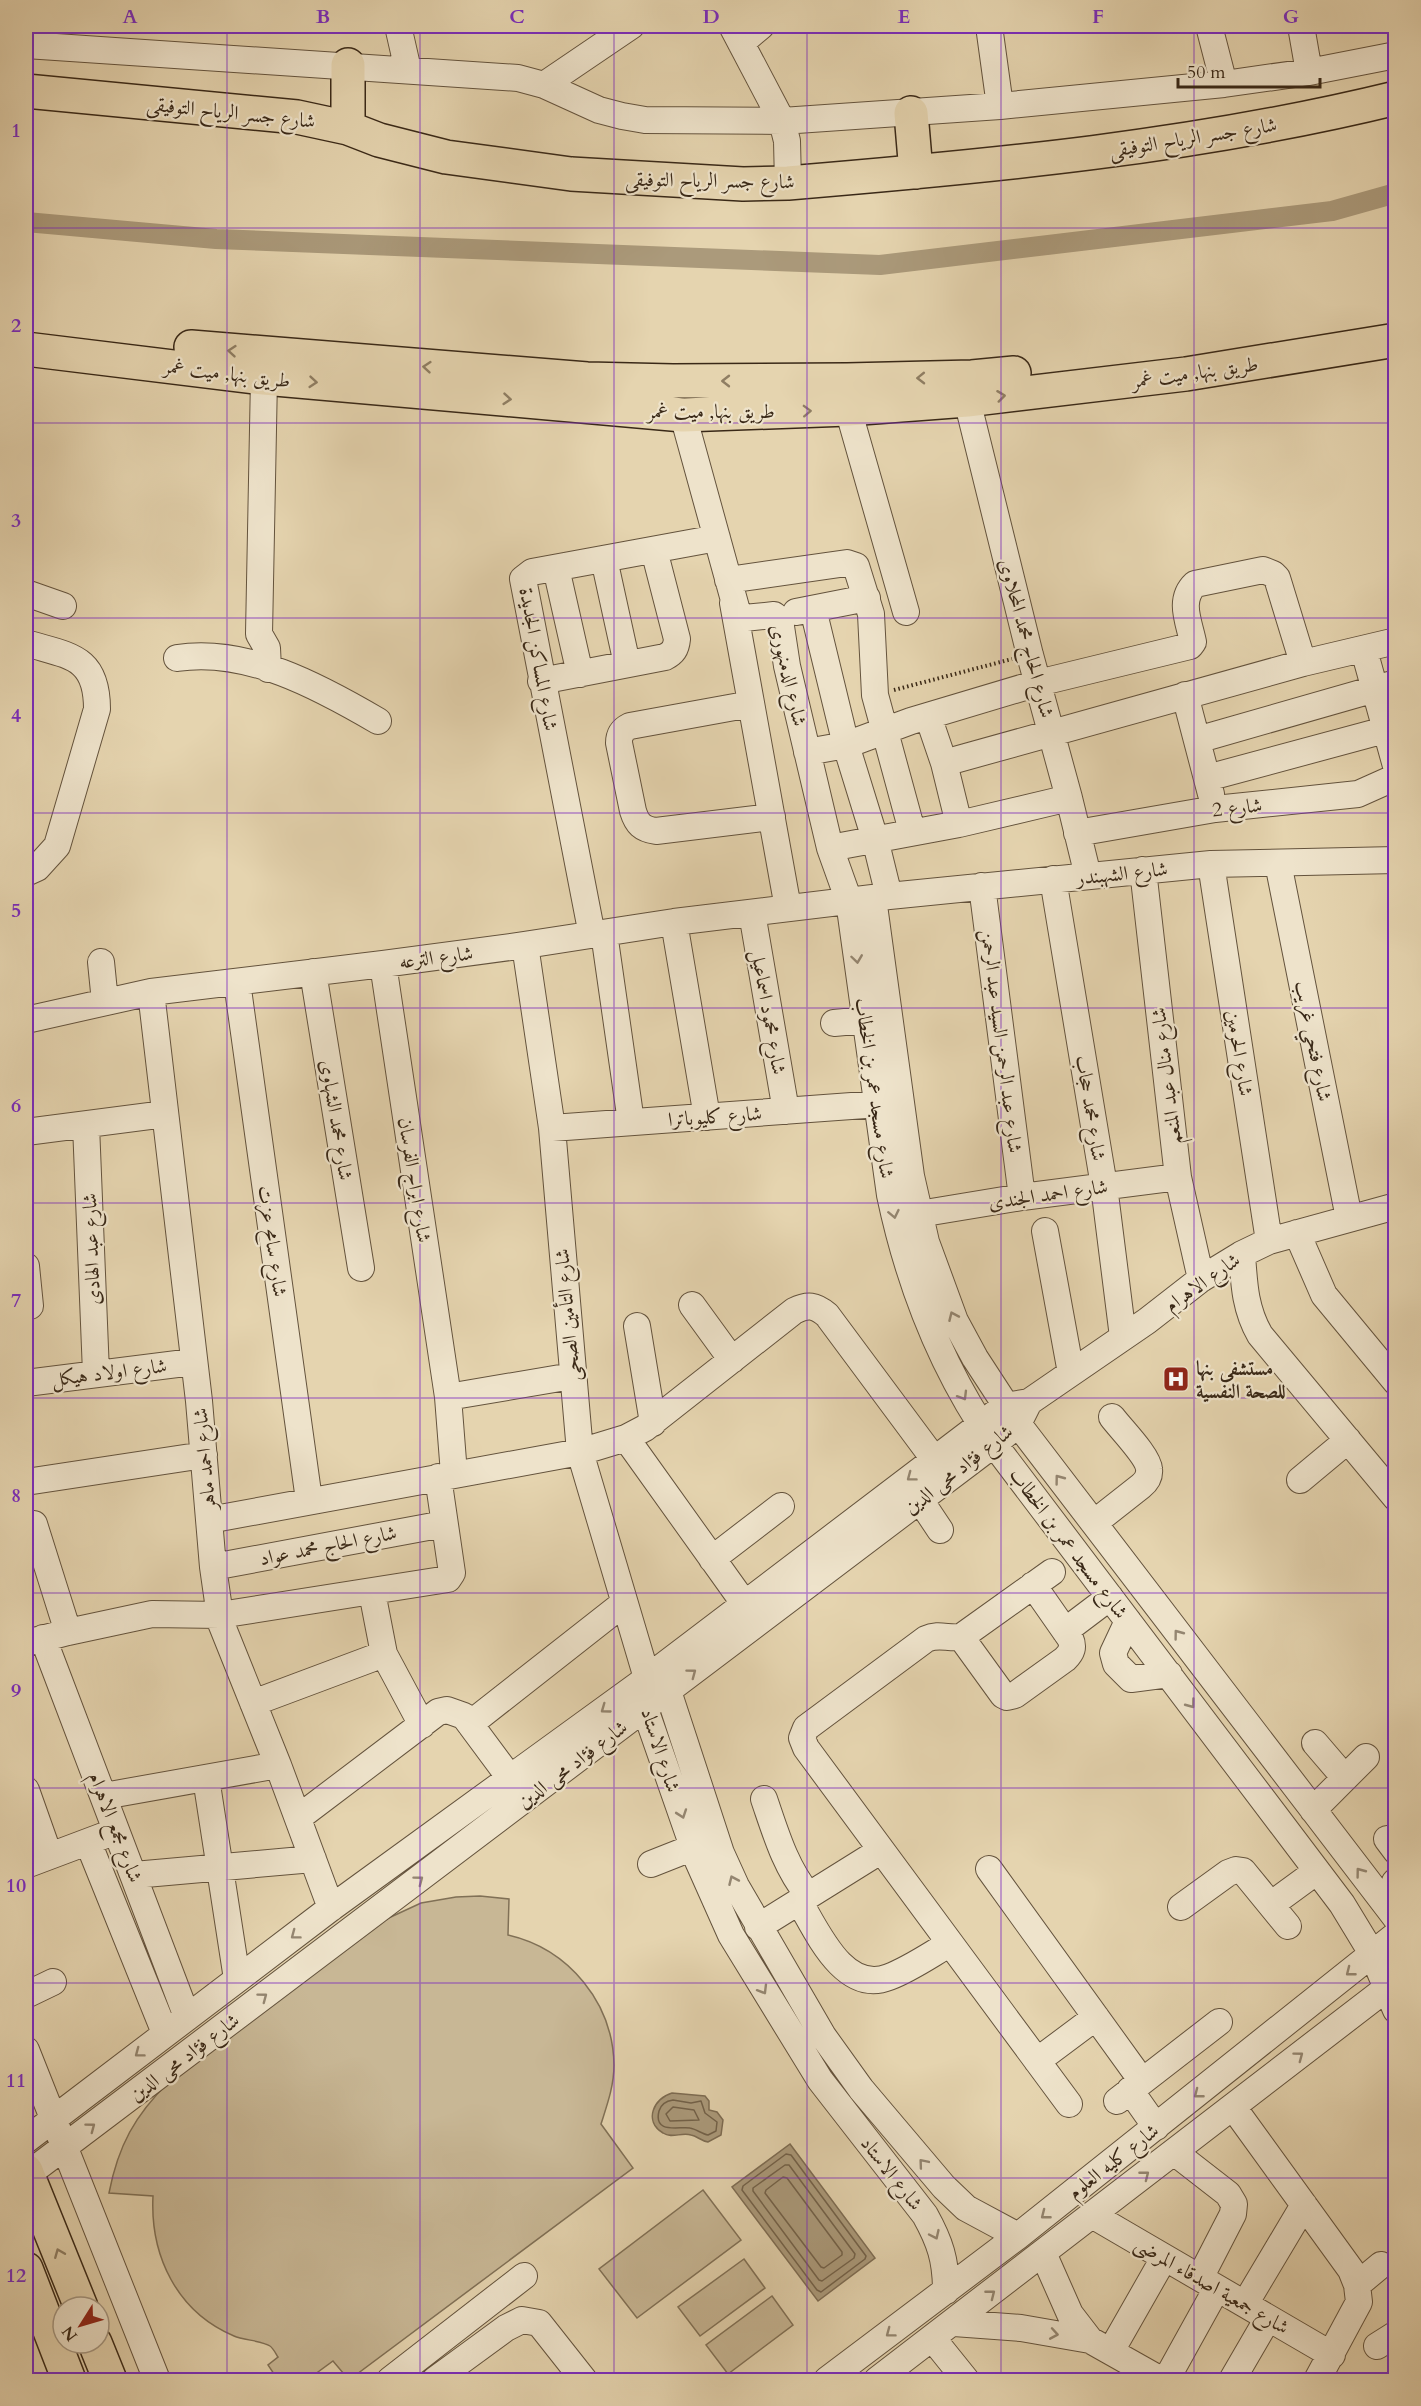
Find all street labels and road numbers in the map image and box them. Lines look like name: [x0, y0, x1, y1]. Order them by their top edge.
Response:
street label: شارع جسر الرياح التوفيقى: [145, 90, 317, 139]
street label: شارع جسر الرياح التوفيقى: [1107, 111, 1280, 168]
street label: شارع جسر الرياح التوفيقى: [625, 166, 795, 199]
street label: طريق بنها, ميت غمر: [1128, 350, 1260, 395]
street label: طريق بنها, ميت غمر: [160, 352, 292, 395]
street label: طريق بنها, ميت غمر: [645, 398, 775, 425]
street label: شارع الحاج محمد المحلاوى: [988, 556, 1061, 722]
street label: شارع المساكن الجديدة: [509, 585, 564, 734]
street label: شارع الدمنهورى: [760, 621, 813, 730]
street label: شارع 2: [1211, 791, 1264, 828]
street label: شارع الشهبندر: [1073, 855, 1170, 896]
street label: شارع عبد الرحمن السيد عبد الرحمن: [970, 927, 1029, 1155]
street label: شارع الترعه: [398, 940, 475, 979]
street label: شارع محمود اسماعيل: [740, 948, 793, 1077]
street label: شارع فتحي غريب: [1284, 979, 1338, 1105]
street label: شارع مسجد عمر بن الخطاب: [844, 996, 901, 1181]
street label: شارع منال عبد المنعم: [1145, 1005, 1193, 1146]
street label: شارع الحرمين: [1215, 1008, 1260, 1099]
street label: شارع محمد حجاب: [1065, 1053, 1112, 1164]
street label: شارع محمد الشهاوى: [310, 1058, 359, 1183]
street label: شارع كليوباترا: [667, 1100, 763, 1137]
street label: شارع ابراج الفرسان: [387, 1115, 438, 1245]
street label: شارع احمد الجندى: [987, 1173, 1110, 1220]
street label: شارع سامح عزت: [247, 1184, 294, 1299]
street label: شارع عبد الهادى: [76, 1192, 111, 1305]
street label: شارع التأمين الصحى: [547, 1247, 591, 1383]
street label: شارع الاهرام: [1159, 1247, 1248, 1322]
street label: شارع اولاد هيكل: [50, 1352, 169, 1397]
street label: شارع احمد ماهر: [187, 1407, 227, 1513]
street label: شارع فؤاد محى الدين: [898, 1418, 1021, 1524]
street label: شارع مسجد عمر بن الخطاب: [1000, 1462, 1134, 1627]
street label: شارع الحاج محمد عواد: [257, 1519, 400, 1576]
street label: شارع الاستاد: [630, 1705, 687, 1797]
street label: شارع فؤاد محى الدين: [512, 1714, 635, 1818]
street label: شارع مجمع الاهرام: [78, 1768, 149, 1888]
street label: شارع فؤاد محى الدين: [124, 2007, 247, 2111]
street label: شارع كليه العلوم: [1062, 2117, 1167, 2209]
street label: شارع الاستاد: [851, 2131, 929, 2218]
street label: شارع جمعية اصدقاء المرضى: [1127, 2230, 1294, 2344]

